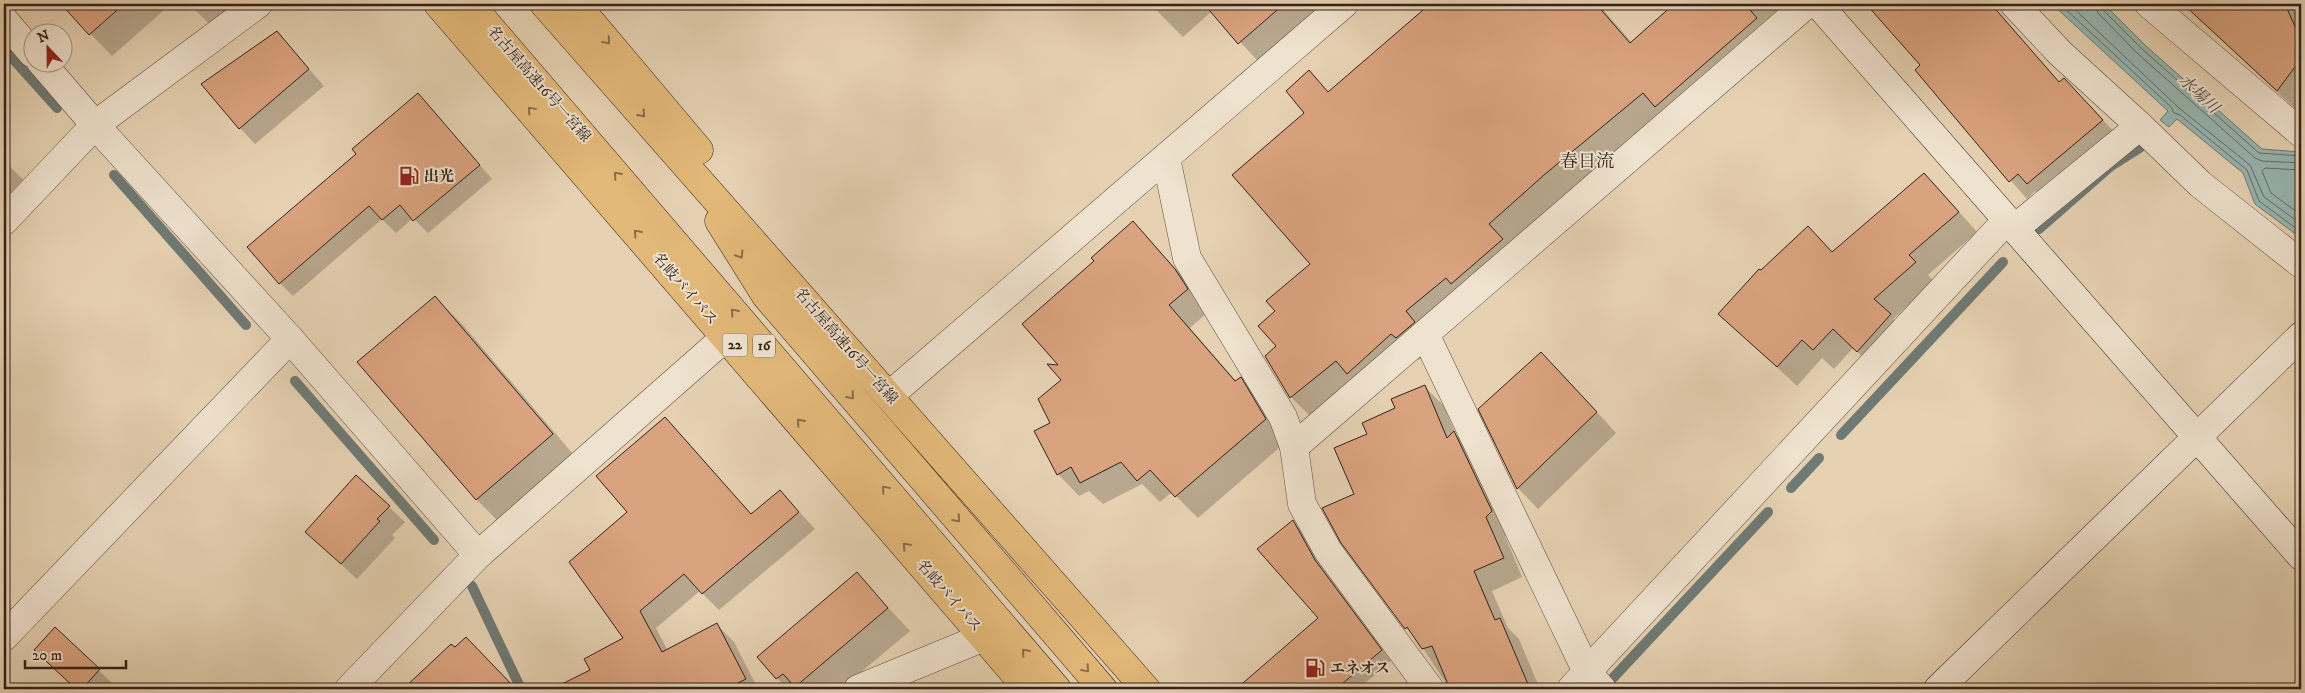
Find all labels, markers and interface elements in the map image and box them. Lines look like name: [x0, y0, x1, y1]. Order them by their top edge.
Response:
north arrow: [22, 22, 72, 72]
street label: 名古屋高速16号一宮線: [483, 22, 595, 146]
text: N: [35, 26, 53, 47]
one-way arrow: [601, 35, 610, 44]
water label: 水場川: [2175, 70, 2225, 119]
one-way arrow: [528, 107, 536, 116]
one-way arrow: [636, 108, 645, 117]
district label: 春日流: [1560, 151, 1614, 173]
fuel station icon: 出光: [398, 165, 420, 187]
place label: 出光: [424, 167, 454, 186]
one-way arrow: [614, 172, 623, 181]
one-way arrow: [634, 229, 643, 238]
street label: 名岐バイパス: [648, 249, 722, 329]
one-way arrow: [734, 249, 744, 258]
street label: 名古屋高速16号一宮線: [790, 284, 902, 408]
one-way arrow: [731, 309, 740, 318]
road number: 22: [722, 334, 748, 356]
road number: 16: [753, 334, 775, 358]
one-way arrow: [846, 390, 854, 399]
one-way arrow: [797, 419, 806, 428]
one-way arrow: [882, 485, 891, 494]
one-way arrow: [951, 514, 960, 523]
one-way arrow: [902, 542, 911, 551]
street label: 名岐バイパス: [912, 556, 986, 636]
scale bar: [25, 638, 126, 670]
text: 20 m: [32, 646, 62, 665]
one-way arrow: [1022, 649, 1031, 658]
fuel station icon: エネオス: [1304, 657, 1326, 679]
place label: エネオス: [1330, 659, 1390, 678]
one-way arrow: [1080, 664, 1089, 673]

